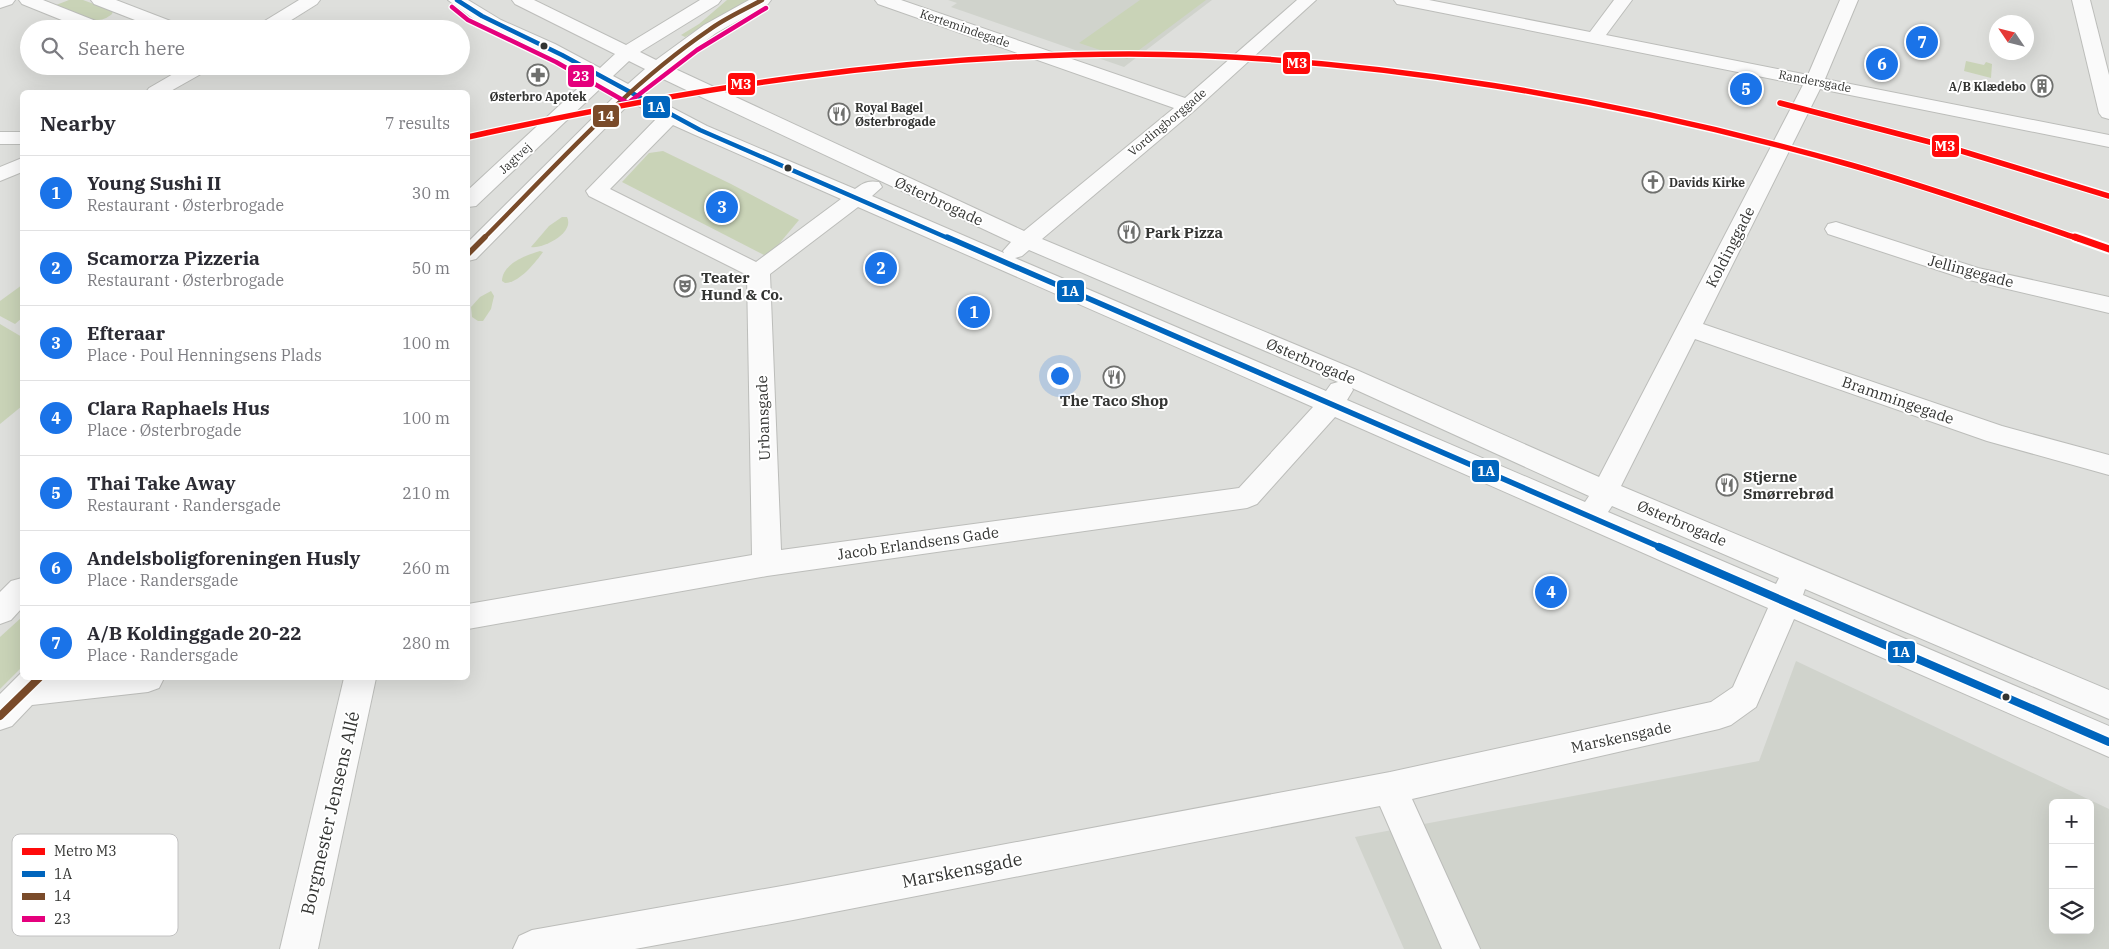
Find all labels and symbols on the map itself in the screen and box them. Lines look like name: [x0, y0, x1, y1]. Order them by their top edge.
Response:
street label: Kertemindegade: [918, 6, 1012, 50]
north arrow: [1989, 15, 2034, 60]
pin: 7: [1906, 23, 1938, 61]
unlabelled marker: [539, 41, 549, 51]
pin: 6: [1866, 45, 1898, 83]
line badge: M3: [1282, 51, 1311, 75]
text: M3: [1287, 54, 1307, 72]
pharmacy icon: Østerbro Apotek: [526, 63, 550, 87]
line badge: 23: [567, 64, 595, 88]
text: 23: [573, 67, 589, 85]
street label: Randersgade: [1777, 67, 1853, 95]
pin: 5: [1730, 70, 1762, 108]
line badge: M3: [727, 72, 756, 96]
building icon: A/B Klædebo: [2030, 74, 2054, 98]
text: M3: [731, 75, 751, 93]
place label: A/B Klædebo: [1949, 79, 2026, 94]
street label: Vordingborggade: [1125, 85, 1209, 159]
place label: Østerbro Apotek: [489, 89, 587, 104]
line badge: 1A: [642, 95, 671, 119]
text: 1A: [647, 98, 665, 116]
place label: Royal Bagel Østerbrogade: [855, 100, 936, 129]
restaurant icon: Royal Bagel Østerbrogade: [827, 102, 851, 126]
line badge: 14: [592, 104, 620, 128]
text: 14: [598, 107, 614, 125]
line badge: M3: [1931, 134, 1960, 158]
text: M3: [1935, 137, 1955, 155]
street label: Jagtvej: [496, 139, 534, 177]
unlabelled marker: [783, 163, 793, 173]
church icon: Davids Kirke: [1641, 170, 1665, 194]
street label: Østerbrogade: [892, 172, 986, 230]
place label: Davids Kirke: [1669, 175, 1745, 190]
pin: 3: [706, 188, 738, 226]
street label: Koldinggade: [1702, 203, 1758, 291]
restaurant icon: Park Pizza: [1117, 220, 1141, 244]
place label: Park Pizza: [1145, 223, 1223, 242]
pin: 2: [865, 249, 897, 287]
street label: Jellingegade: [1926, 250, 2016, 292]
place label: Teater Hund & Co.: [701, 268, 783, 304]
theatre icon: Teater Hund & Co.: [673, 274, 697, 298]
line badge: 1A: [1056, 279, 1085, 303]
text: 1A: [1061, 282, 1079, 300]
pin: 1: [958, 293, 990, 331]
street label: Østerbrogade: [1263, 334, 1359, 388]
your location: [1047, 363, 1073, 389]
restaurant icon: The Taco Shop: [1102, 365, 1126, 389]
street label: Brammingegade: [1839, 372, 1957, 428]
street label: Urbansgade: [752, 375, 774, 461]
place label: The Taco Shop: [1060, 391, 1168, 410]
line badge: 1A: [1471, 459, 1500, 483]
text: 1A: [1477, 462, 1495, 480]
place label: Stjerne Smørrebrød: [1743, 467, 1835, 503]
restaurant icon: Stjerne Smørrebrød: [1715, 473, 1739, 497]
street label: Østerbrogade: [1634, 496, 1730, 550]
street label: Jacob Erlandsens Gade: [836, 522, 1000, 564]
pin: 4: [1535, 573, 1567, 611]
line badge: 1A: [1887, 640, 1916, 664]
text: 1A: [1892, 643, 1910, 661]
unlabelled marker: [2001, 692, 2011, 702]
street label: Borgmester Jensens Allé: [295, 709, 365, 917]
street label: Marskensgade: [1569, 717, 1673, 757]
legend: [12, 834, 178, 936]
text: Metro M3: [54, 842, 117, 860]
street label: Marskensgade: [900, 847, 1024, 893]
text: 1A: [54, 865, 72, 883]
text: 14: [54, 887, 71, 905]
text: 23: [54, 910, 71, 928]

